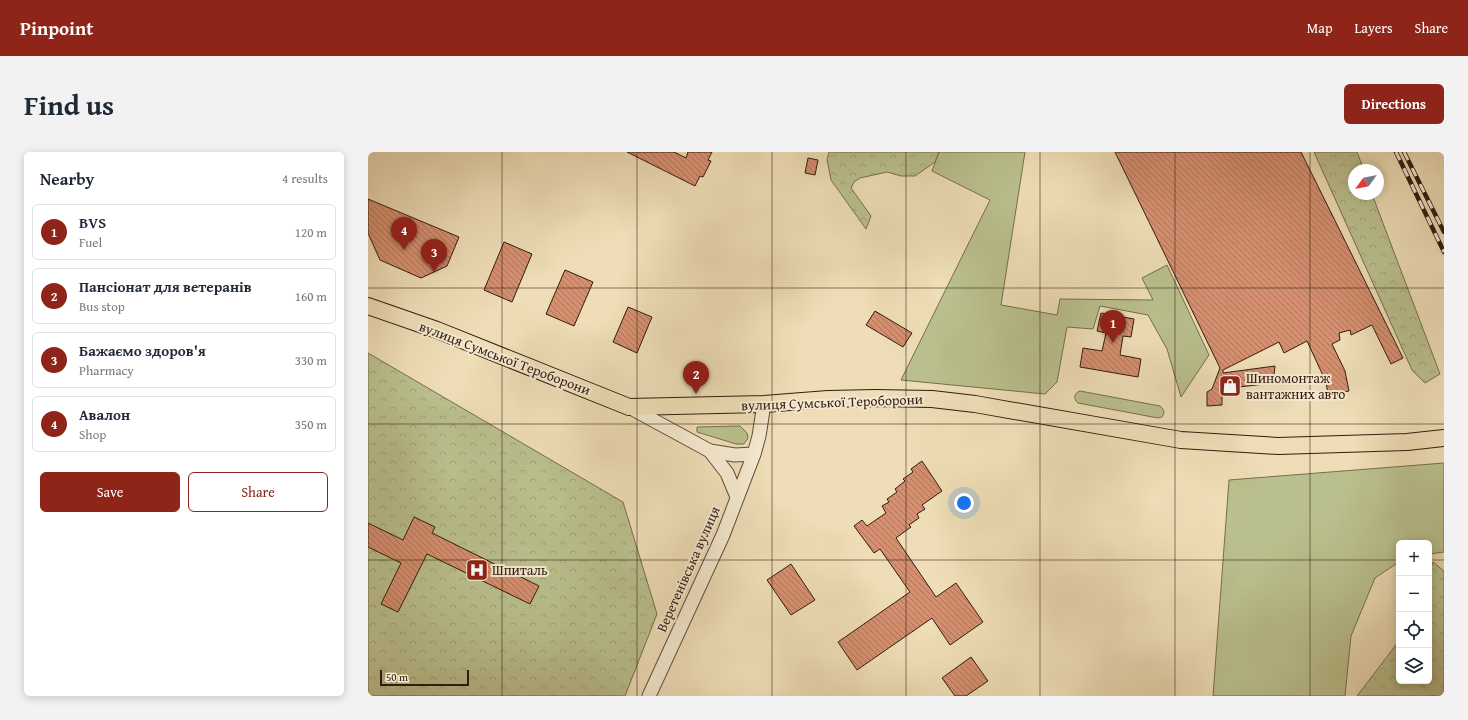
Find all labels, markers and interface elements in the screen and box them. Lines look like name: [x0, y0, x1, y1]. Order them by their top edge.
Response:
text: Pinpoint: [20, 14, 93, 42]
text: Map: [1307, 18, 1333, 38]
text: Layers: [1355, 18, 1393, 38]
text: Share: [1415, 18, 1448, 38]
text: Find us: [24, 84, 114, 125]
button: Directions: [1344, 84, 1444, 124]
north arrow: [1348, 164, 1384, 200]
text: Nearby: [40, 166, 94, 191]
text: 4 results: [282, 169, 328, 188]
text: BVS: [79, 212, 106, 233]
pin: 4: [391, 217, 417, 250]
text: 1: [51, 223, 57, 242]
text: 120 m: [295, 223, 327, 242]
text: Fuel: [79, 233, 102, 252]
pin: 3: [421, 239, 447, 272]
text: Пансіонат для ветеранів: [79, 276, 252, 297]
text: 2: [51, 287, 57, 306]
text: 160 m: [295, 287, 327, 306]
text: Bus stop: [79, 297, 125, 316]
pin: 1: [1100, 310, 1126, 343]
street label: вулиця Сумської Тероборони: [416, 316, 594, 400]
text: Бажаємо здоров'я: [79, 340, 206, 361]
text: 3: [51, 351, 57, 370]
text: 330 m: [295, 351, 327, 370]
text: Pharmacy: [79, 361, 134, 380]
pin: 2: [683, 361, 709, 394]
place label: Шиномонтаж вантажних авто: [1246, 368, 1345, 404]
shop icon: Шиномонтаж вантажних авто: [1217, 373, 1243, 399]
street label: вулиця Сумської Тероборони: [741, 389, 923, 415]
text: Авалон: [79, 404, 130, 425]
text: 4: [51, 415, 57, 434]
text: 350 m: [295, 415, 327, 434]
text: Shop: [79, 425, 106, 444]
button: Save: [40, 472, 180, 512]
button: Share: [188, 472, 328, 512]
your location: [954, 493, 974, 513]
street label: Веретенівська вулиця: [651, 503, 725, 635]
map controls: [1396, 540, 1432, 684]
button: +: [1396, 540, 1432, 576]
hospital icon: Шпиталь: [464, 557, 490, 583]
place label: Шпиталь: [492, 560, 548, 580]
button: −: [1396, 576, 1432, 612]
button: locate: [1396, 612, 1432, 648]
button: layers: [1396, 648, 1432, 684]
scale bar: [380, 668, 469, 687]
text: 50 m: [386, 669, 408, 685]

